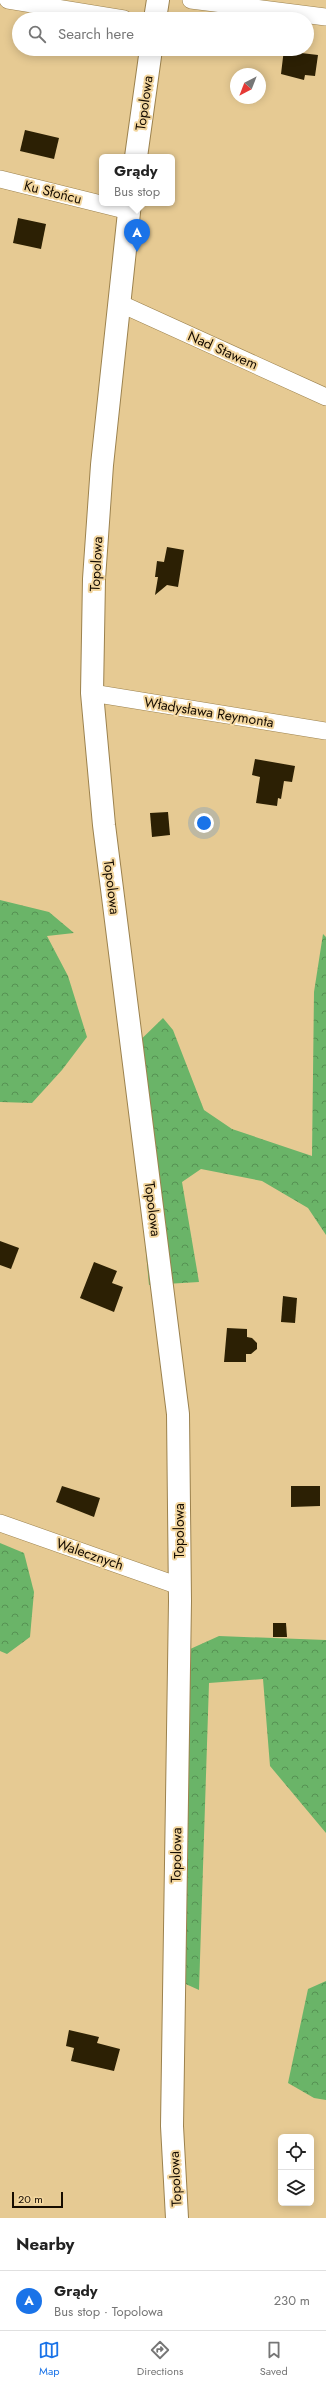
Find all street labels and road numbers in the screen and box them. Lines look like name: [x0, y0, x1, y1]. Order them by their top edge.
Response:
street label: Topolowa: [130, 74, 158, 132]
street label: Ku Słońcu: [22, 175, 84, 209]
street label: Nad Stawem: [185, 326, 261, 374]
street label: Topolowa: [85, 536, 107, 592]
street label: Władysława Reymonta: [143, 692, 275, 732]
street label: Topolowa: [99, 858, 125, 916]
street label: Topolowa: [140, 1180, 166, 1238]
street label: Topolowa: [169, 1503, 189, 1559]
street label: Walecznych: [54, 1533, 126, 1575]
street label: Topolowa: [166, 1827, 186, 1883]
street label: Topolowa: [164, 2151, 186, 2207]

